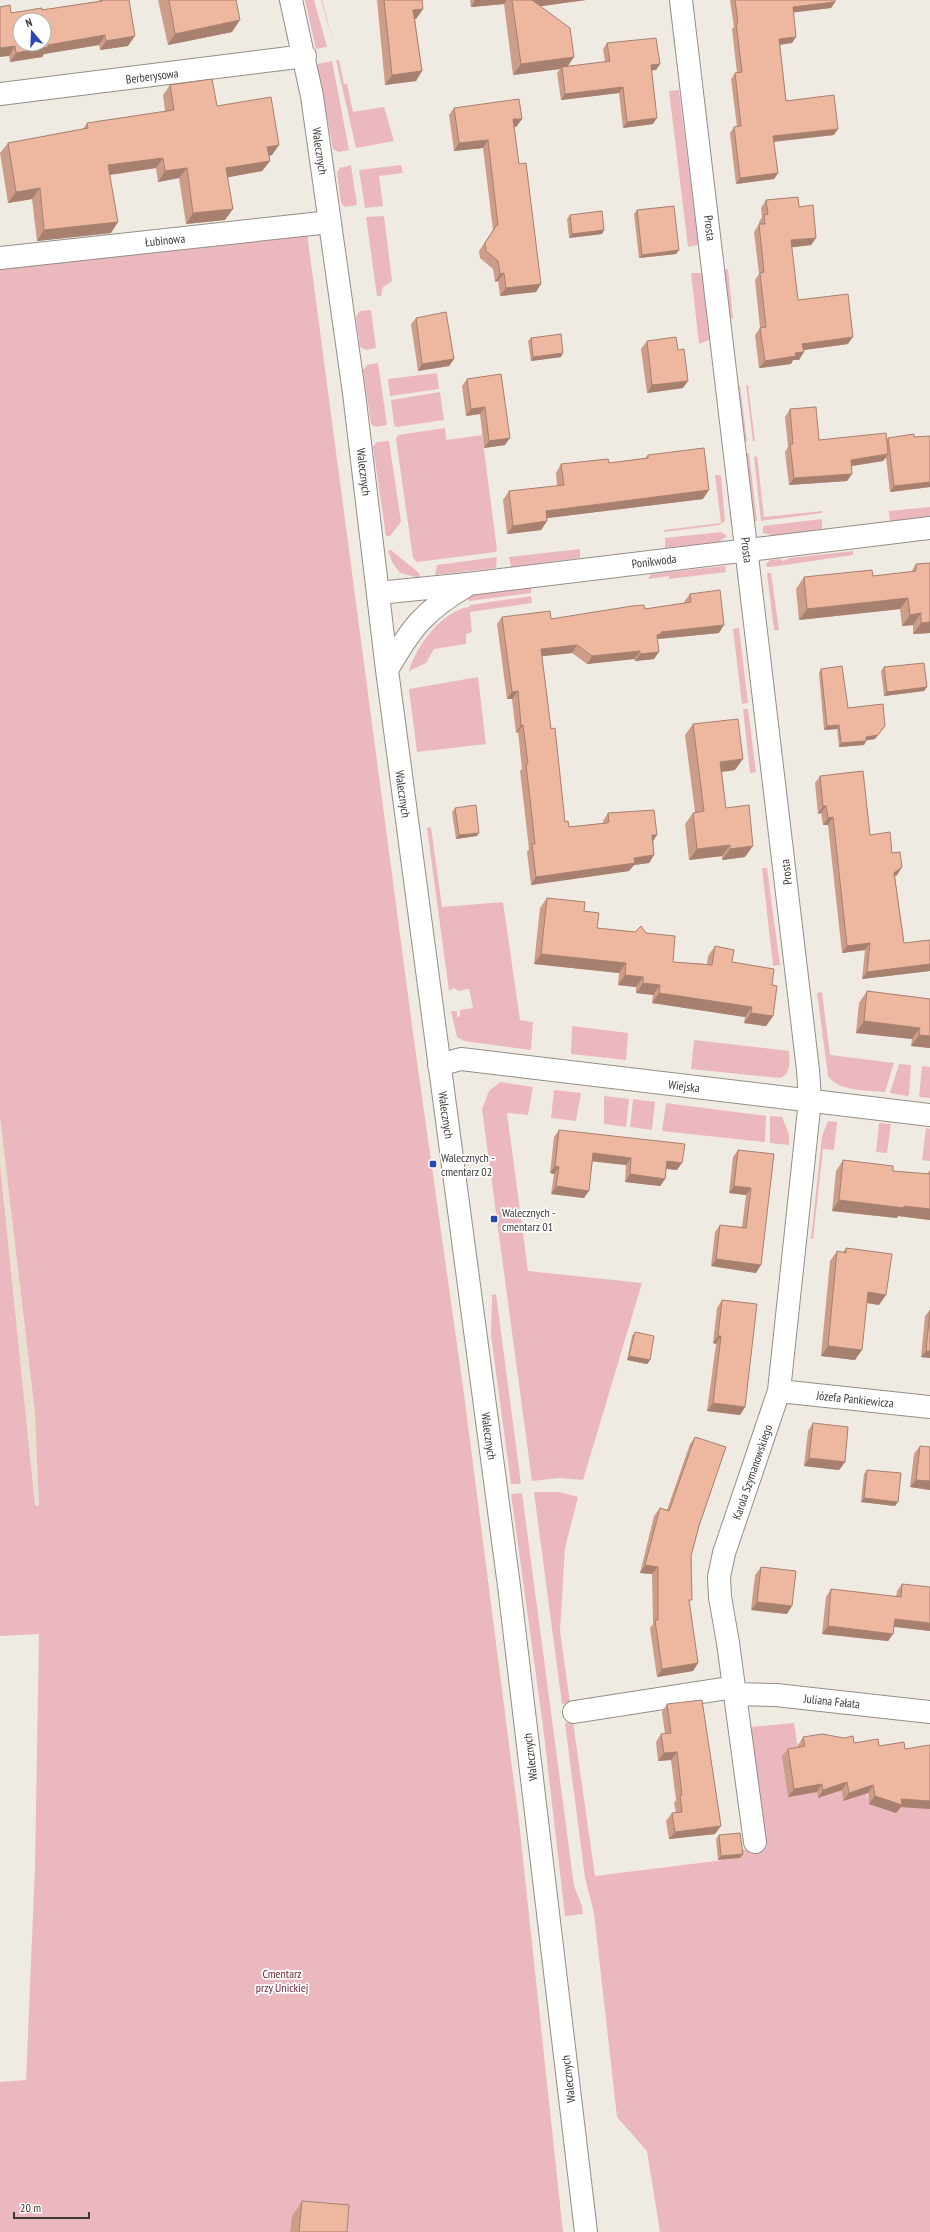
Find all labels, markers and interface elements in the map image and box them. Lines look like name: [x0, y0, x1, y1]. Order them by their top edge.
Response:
north arrow: [12, 12, 52, 52]
text: N: [24, 15, 34, 30]
street label: Berberysowa: [125, 65, 179, 87]
street label: Walecznych: [309, 126, 331, 176]
street label: Prosta: [701, 214, 719, 242]
street label: Łubinowa: [144, 230, 186, 250]
street label: Walecznych: [354, 447, 374, 497]
street label: Prosta: [738, 536, 756, 564]
street label: Ponikwoda: [631, 551, 677, 571]
street label: Walecznych: [392, 769, 414, 819]
street label: Prosta: [777, 858, 795, 886]
street label: Wiejska: [667, 1077, 701, 1095]
street label: Walecznych: [435, 1090, 457, 1140]
place label: Walecznych - cmentarz 02: [441, 1150, 495, 1179]
marker: Walecznych - cmentarz 02: [428, 1159, 438, 1169]
place label: Walecznych - cmentarz 01: [502, 1205, 556, 1234]
marker: Walecznych - cmentarz 01: [489, 1214, 499, 1224]
street label: Józefa Pankiewicza: [815, 1387, 895, 1411]
street label: Walecznych: [478, 1411, 500, 1461]
street label: Karola Szymanowskiego: [729, 1422, 775, 1522]
street label: Juliana Fałata: [802, 1690, 861, 1711]
street label: Walecznych: [520, 1732, 540, 1782]
park label: Cmentarz przy Unickiej: [256, 1966, 308, 1995]
street label: Walecznych: [558, 2054, 578, 2104]
scale bar: [14, 2194, 89, 2220]
text: 20 m: [20, 2200, 41, 2215]

